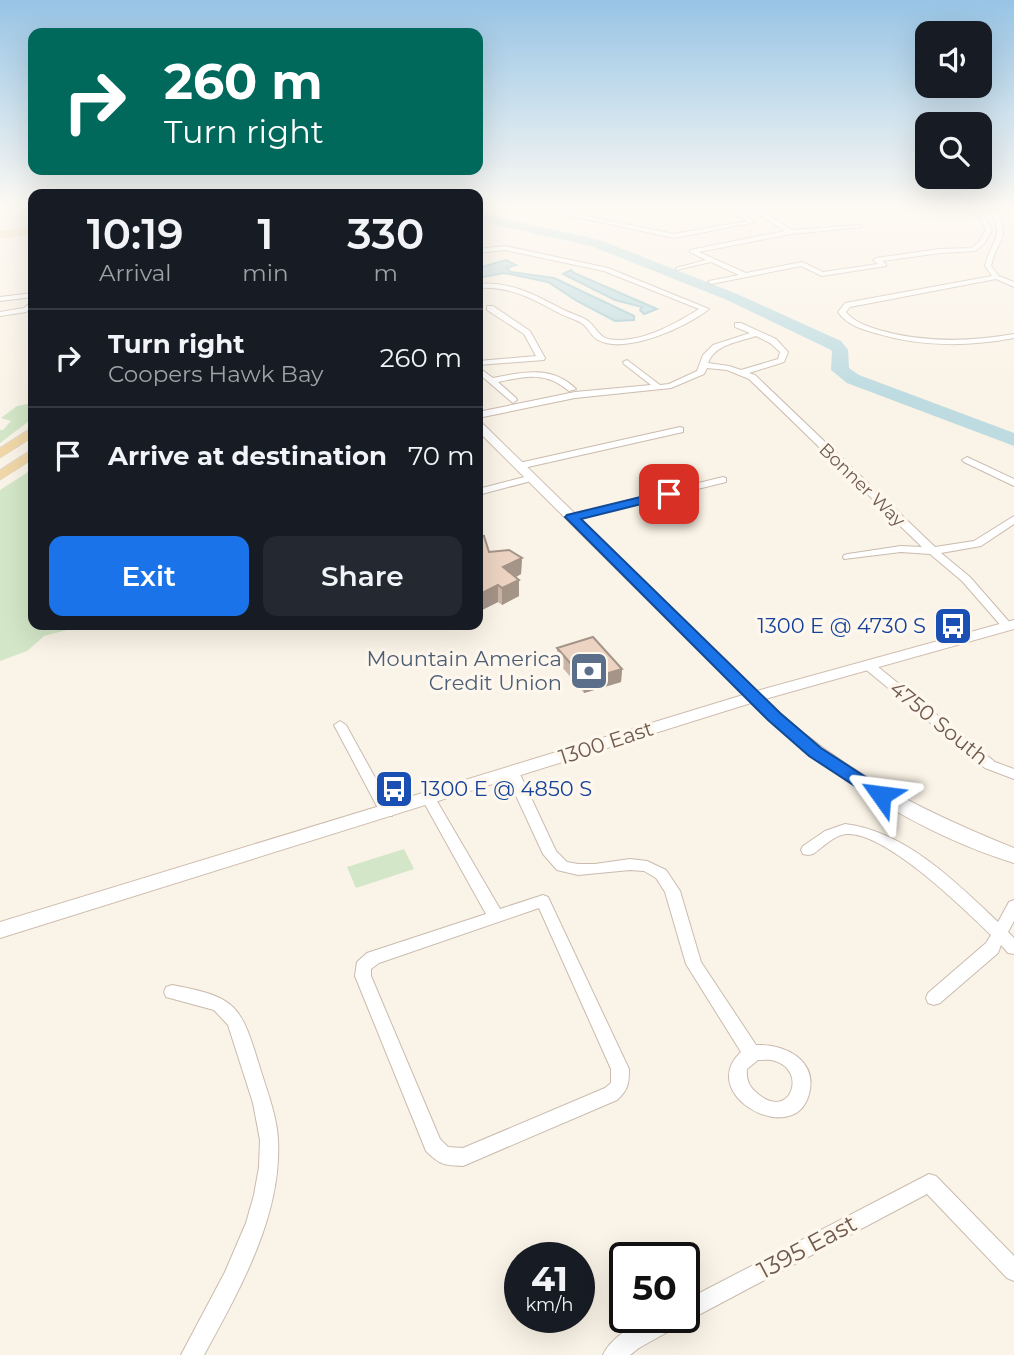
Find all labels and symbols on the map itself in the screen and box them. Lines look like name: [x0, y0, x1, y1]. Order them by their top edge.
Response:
street label: Bonner Way: [814, 439, 910, 532]
pin: [639, 464, 699, 524]
bus stop icon: 1300 E @ 4730 S: [932, 605, 974, 647]
place label: 1300 E @ 4730 S: [757, 613, 926, 638]
place label: Mountain America Credit Union: [366, 646, 562, 695]
bank icon: Mountain America Credit Union: [568, 650, 610, 692]
street label: 4750 South: [885, 675, 993, 770]
street label: 1300 East: [555, 716, 656, 770]
position arrow: [844, 758, 918, 832]
bus stop icon: 1300 E @ 4850 S: [373, 768, 415, 810]
place label: 1300 E @ 4850 S: [421, 776, 592, 801]
street label: 1395 East: [752, 1208, 862, 1285]
speed limit sign: 50: [609, 1242, 700, 1333]

